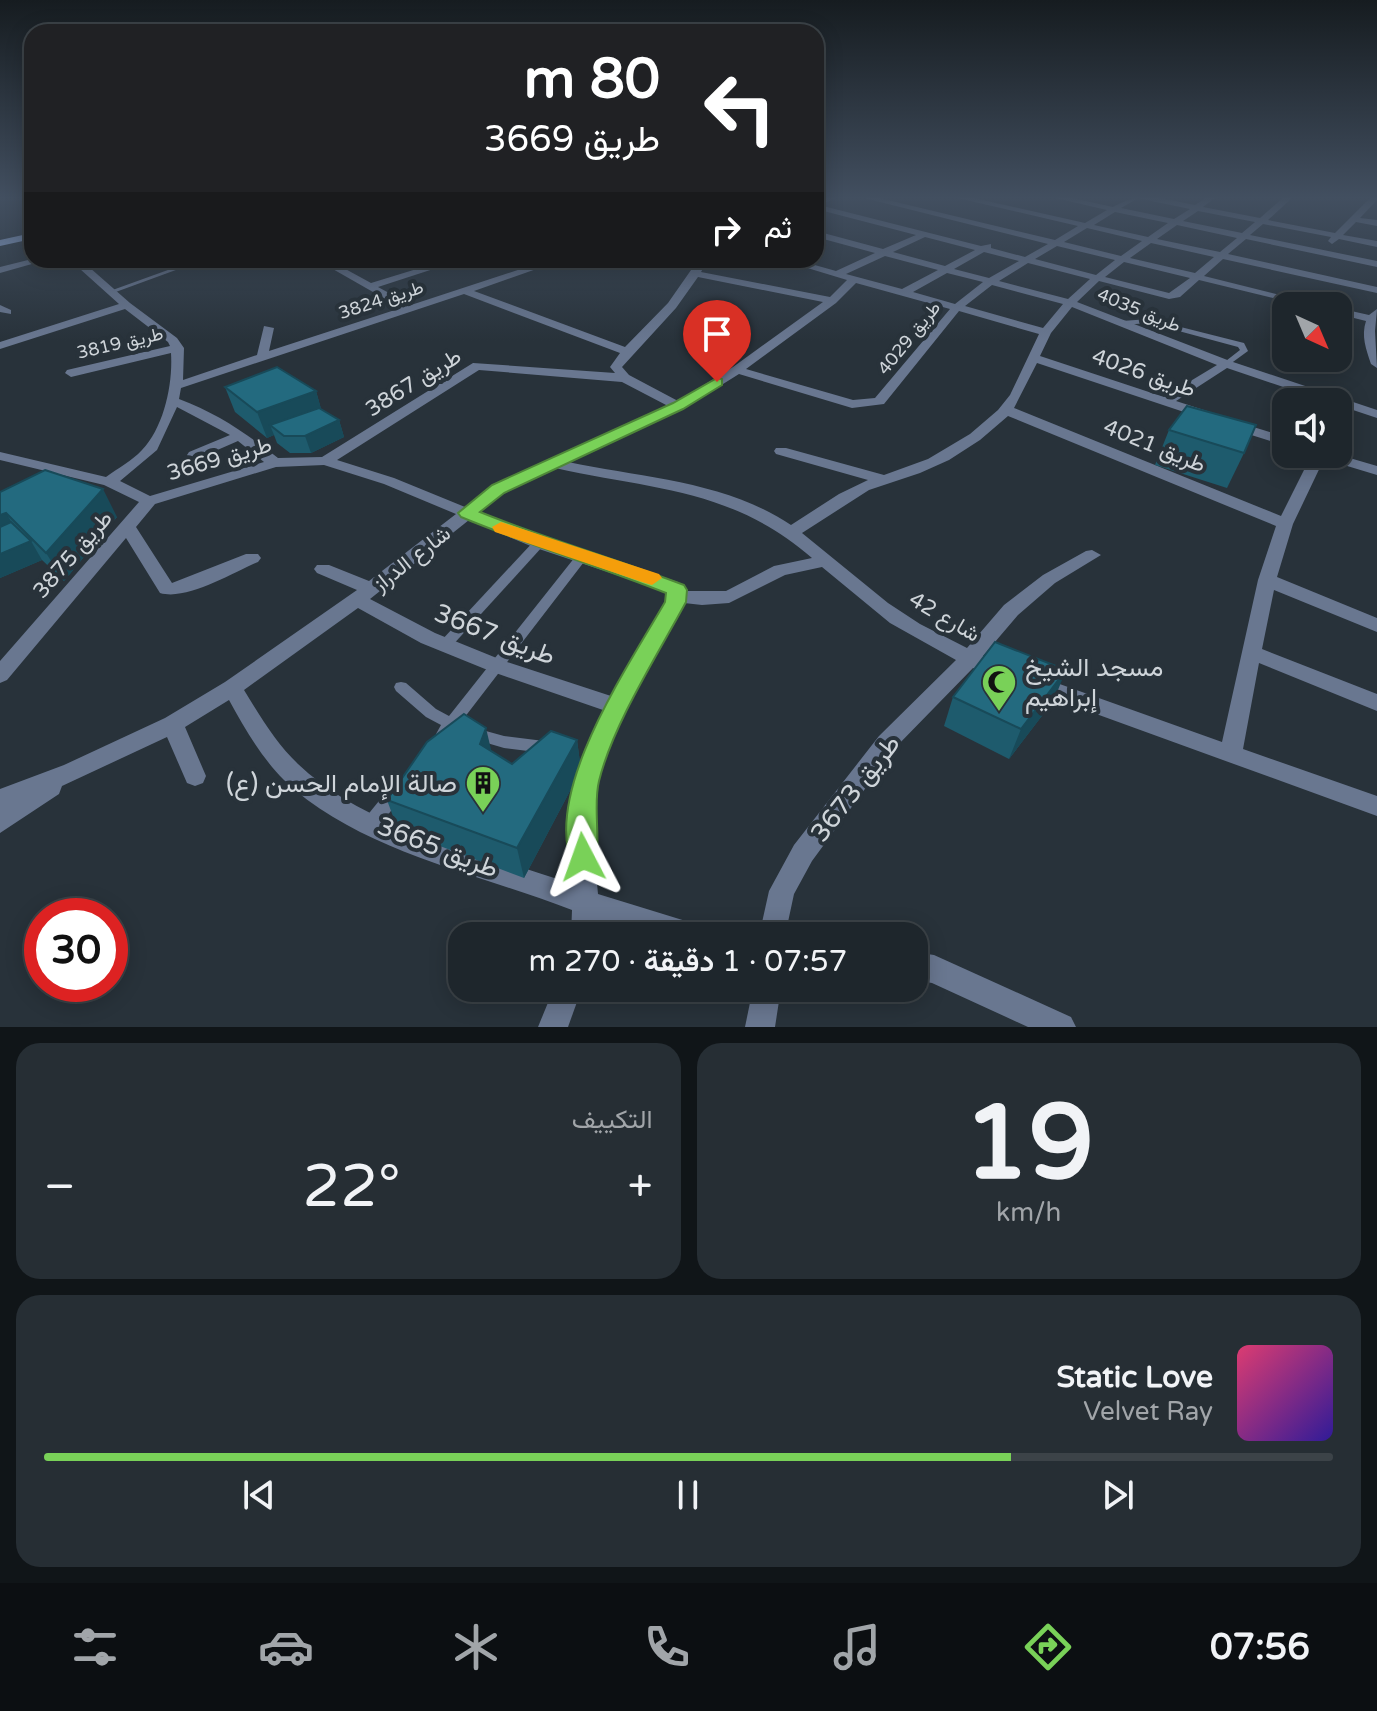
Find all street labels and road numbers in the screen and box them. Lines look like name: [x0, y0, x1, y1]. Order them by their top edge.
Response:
street label: طريق 3824: [336, 276, 426, 324]
street label: طريق 4035: [1094, 283, 1184, 337]
street label: طريق 4029: [873, 297, 945, 379]
street label: طريق 3819: [75, 322, 165, 364]
street label: طريق 3867: [361, 343, 466, 422]
street label: طريق 4026: [1089, 343, 1199, 403]
street label: طريق 4021: [1100, 414, 1209, 478]
street label: طريق 3669: [164, 432, 275, 486]
street label: طريق 3875: [28, 506, 118, 604]
street label: شارع الدراز: [367, 520, 456, 599]
street label: شارع 42: [904, 586, 985, 648]
street label: طريق 3667: [430, 597, 560, 672]
street label: طريق 3673: [804, 729, 907, 848]
street label: طريق 3665: [373, 810, 503, 885]

